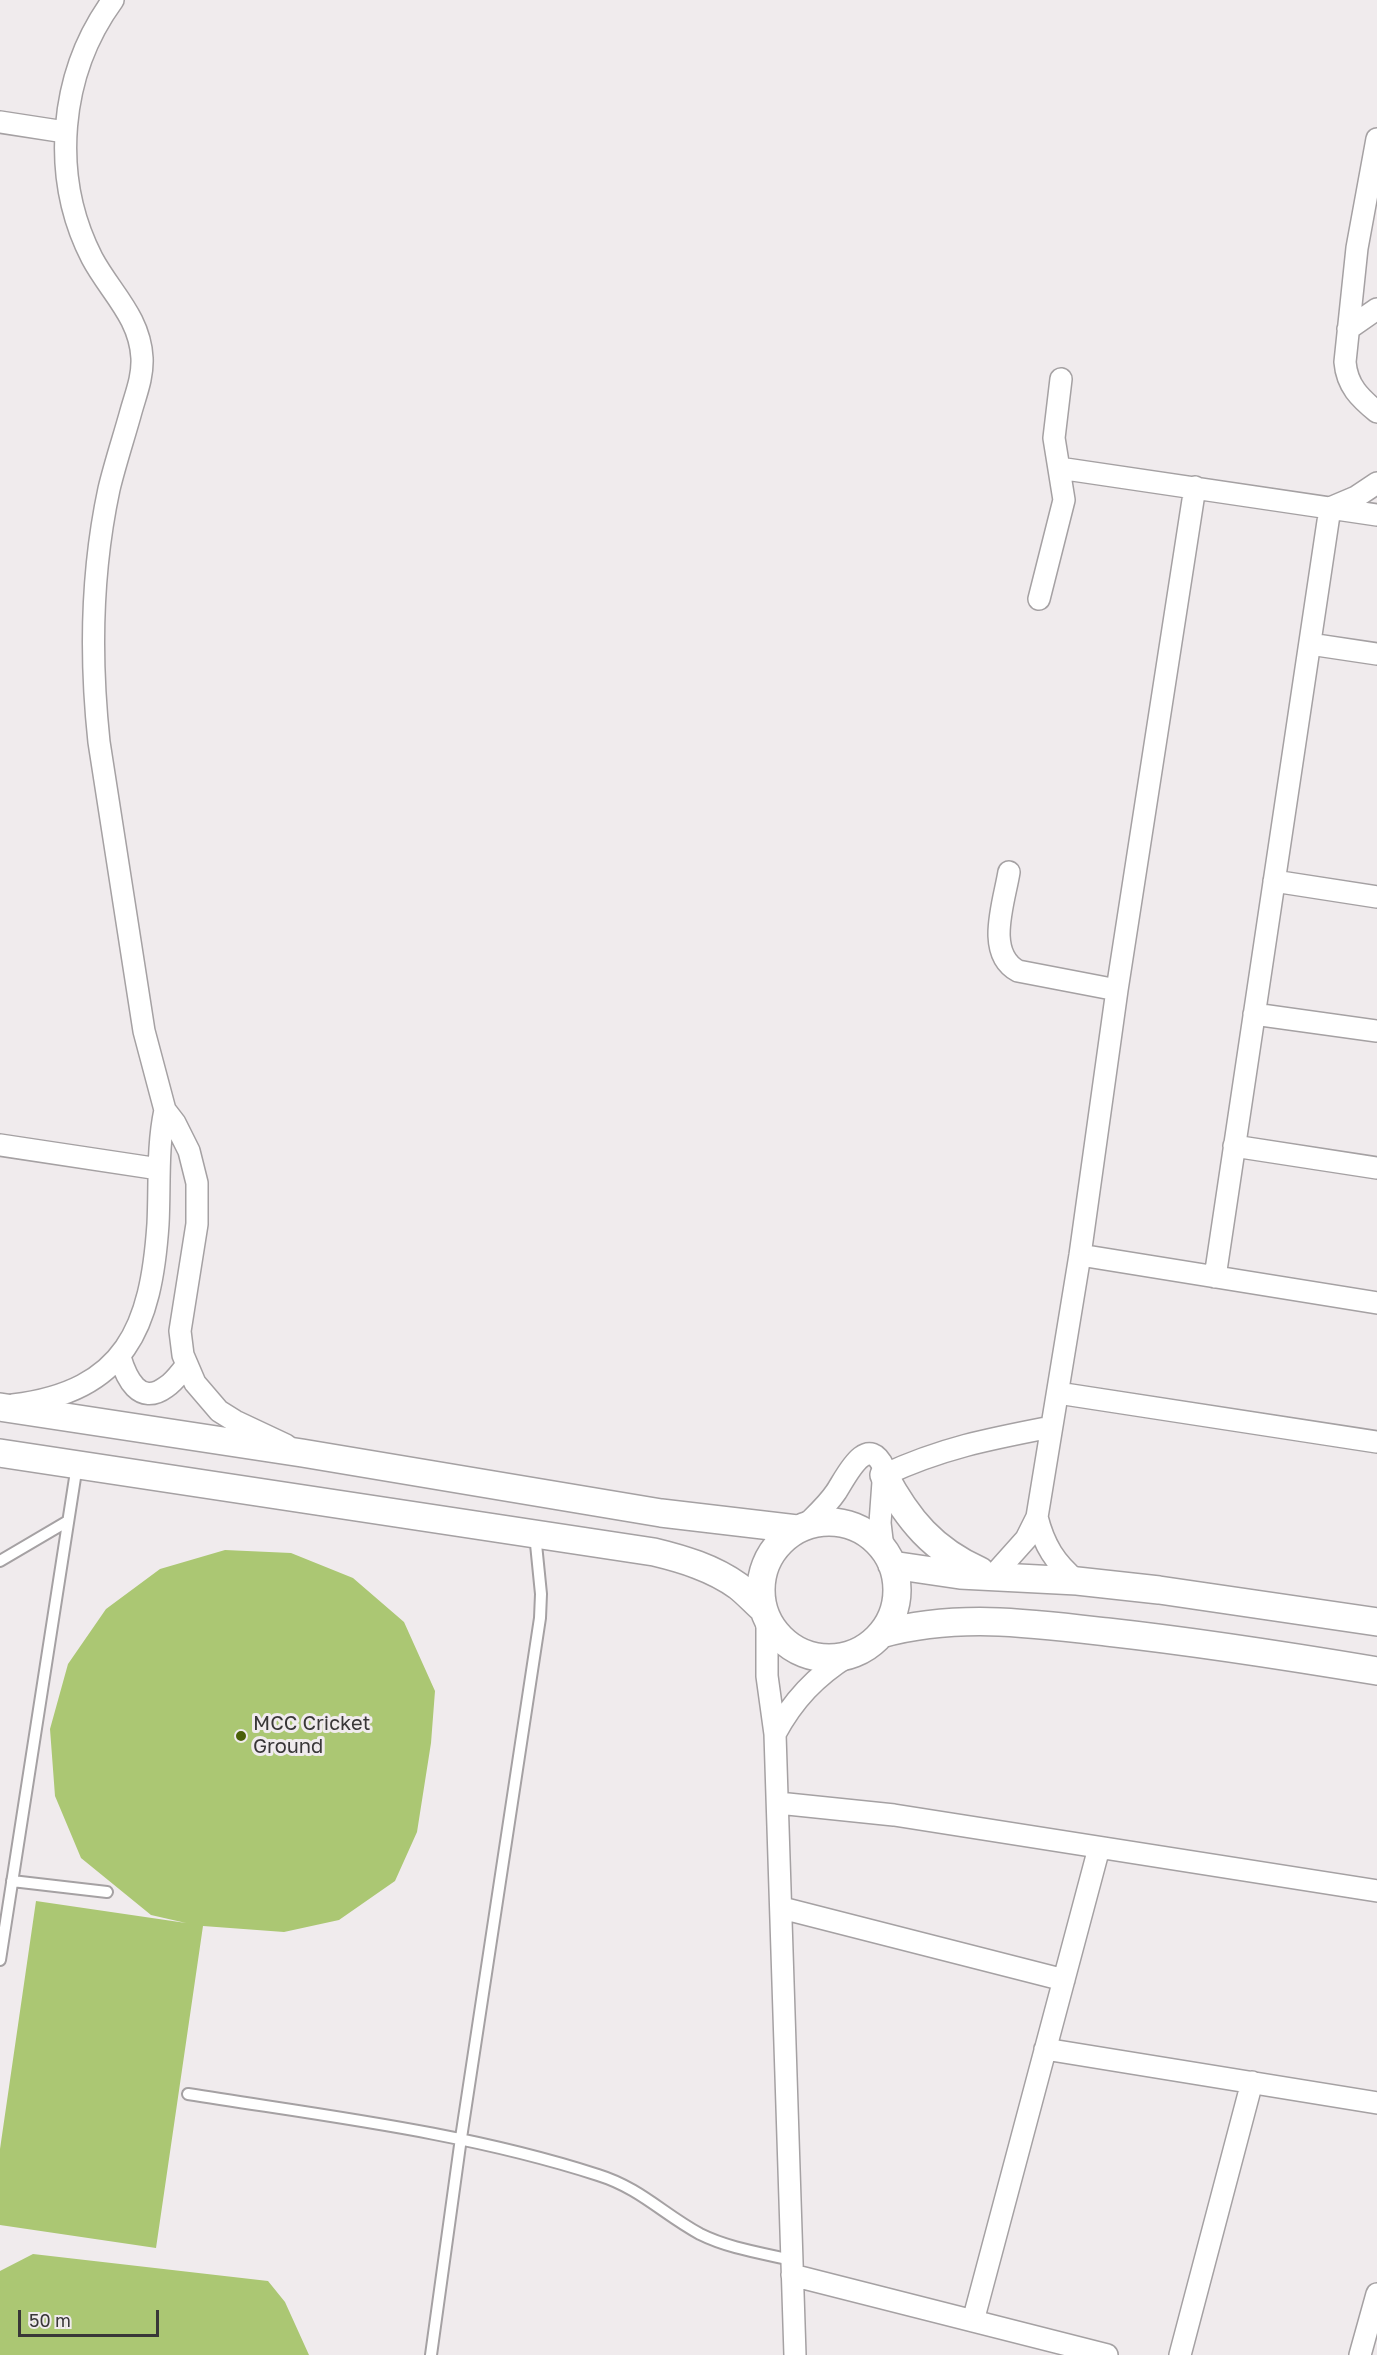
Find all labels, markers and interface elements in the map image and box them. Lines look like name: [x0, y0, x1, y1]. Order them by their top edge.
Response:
place label: MCC Cricket Ground: [253, 1712, 371, 1759]
marker: MCC Cricket Ground: [234, 1729, 248, 1743]
scale bar: [21, 2298, 162, 2336]
text: 50 m: [29, 2309, 71, 2331]

